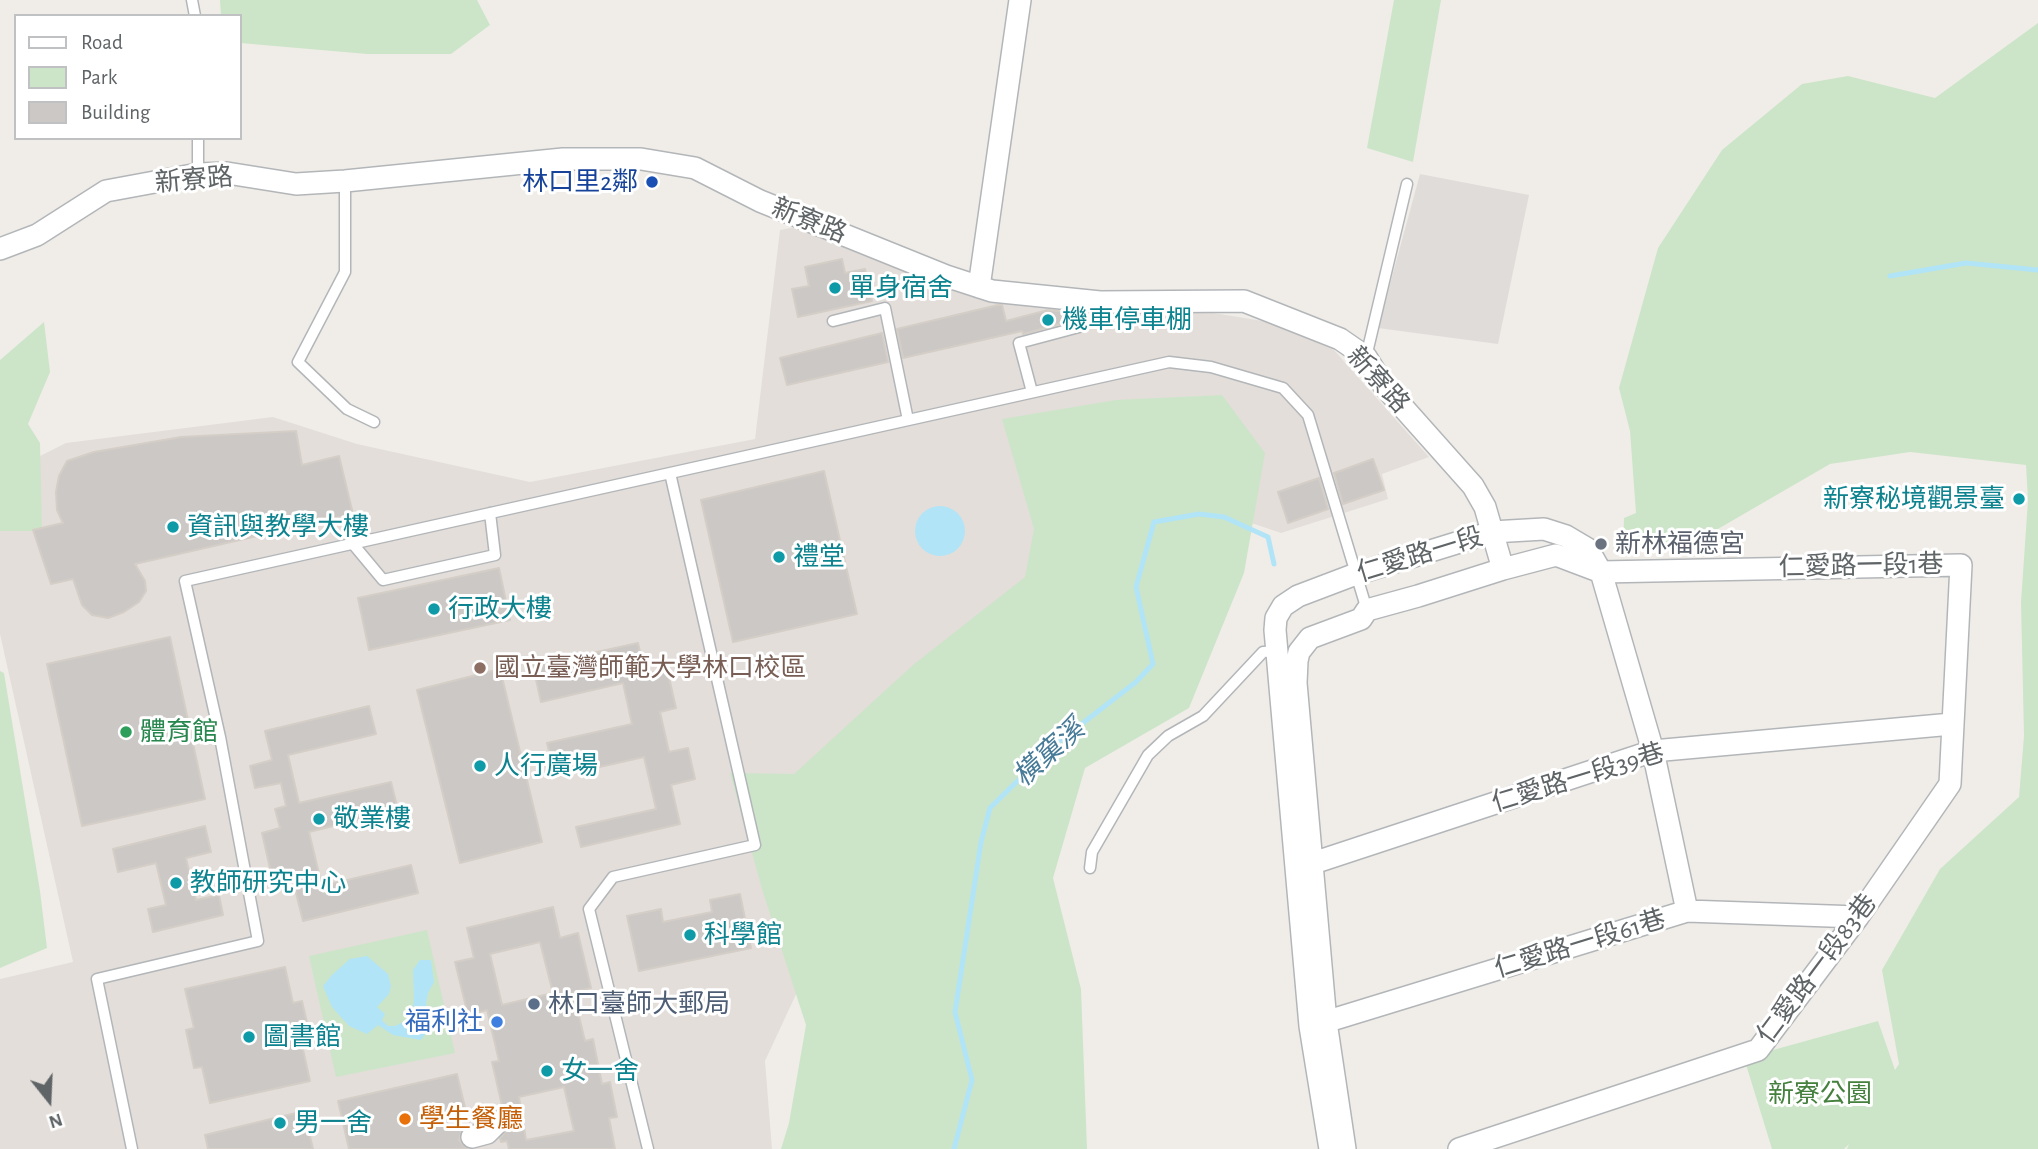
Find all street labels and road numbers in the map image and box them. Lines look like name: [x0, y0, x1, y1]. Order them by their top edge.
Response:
street label: 新寮路: [154, 161, 234, 199]
street label: 新寮路: [767, 192, 851, 250]
street label: 新寮路: [1340, 341, 1416, 419]
street label: 仁愛路一段: [1353, 521, 1487, 589]
street label: 仁愛路一段1巷: [1778, 549, 1944, 583]
street label: 仁愛路一段39巷: [1488, 737, 1668, 819]
street label: 仁愛路一段83巷: [1751, 888, 1883, 1050]
street label: 仁愛路一段61巷: [1491, 903, 1669, 985]

